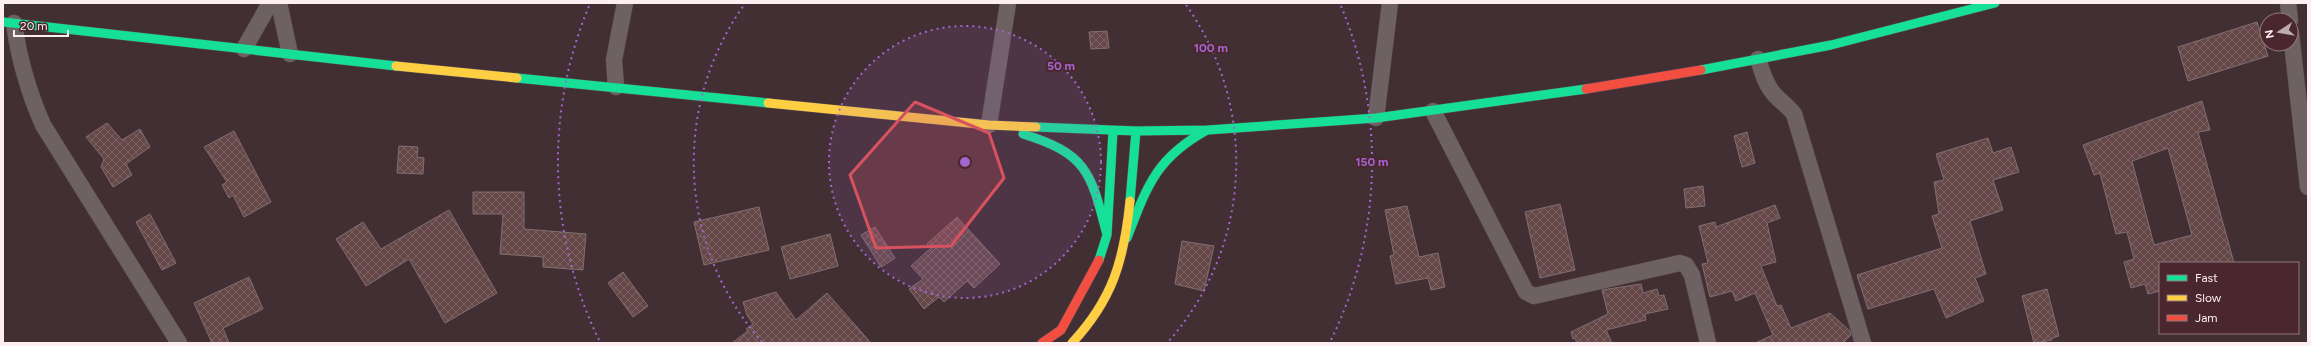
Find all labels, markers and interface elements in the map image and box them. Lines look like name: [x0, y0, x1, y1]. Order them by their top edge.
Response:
scale bar: [14, 12, 68, 38]
north arrow: [2259, 12, 2299, 52]
text: 20 m: [20, 19, 48, 33]
text: N: [2262, 28, 2277, 39]
text: 100 m: [1194, 41, 1228, 55]
text: 50 m: [1047, 59, 1075, 73]
centre of rings: [958, 155, 972, 169]
text: 150 m: [1355, 155, 1389, 169]
legend: [2159, 262, 2299, 334]
text: Fast: [2195, 271, 2218, 285]
text: Slow: [2195, 291, 2222, 305]
text: Jam: [2195, 311, 2218, 325]

